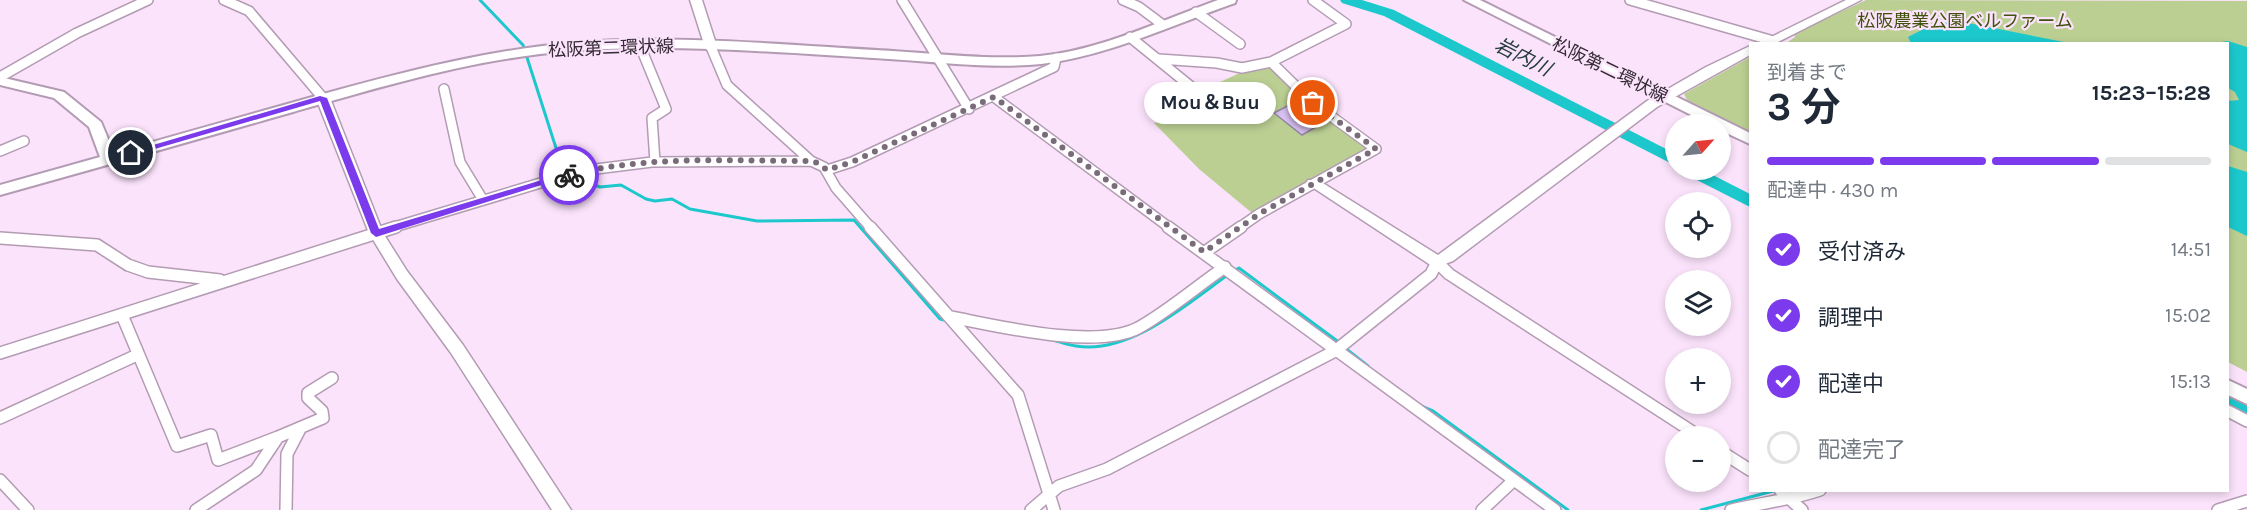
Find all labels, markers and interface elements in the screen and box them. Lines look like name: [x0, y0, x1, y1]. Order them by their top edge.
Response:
park label: 松阪農業公園ベルファーム: [1857, 10, 2073, 32]
street label: 松阪第二環状線: [1549, 32, 1671, 108]
water label: 岩内川: [1491, 33, 1557, 82]
street label: 松阪第二環状線: [548, 35, 674, 61]
text: 到着まで: [1767, 61, 1847, 84]
pin: [1287, 77, 1338, 128]
text: 15:23–15:28: [2092, 80, 2211, 106]
callout: Mou＆Buu: [1145, 82, 1277, 124]
text: 3 分: [1767, 84, 1840, 130]
icon: bag: [1296, 86, 1329, 119]
text: Mou＆Buu: [1160, 91, 1260, 114]
north arrow: [1665, 114, 1731, 180]
map controls: [1665, 114, 1731, 492]
pin: [105, 127, 156, 178]
icon: home: [114, 136, 147, 169]
courier: [539, 145, 599, 205]
icon: bike: [553, 159, 586, 192]
text: 配達中 · 430 m: [1767, 179, 1898, 202]
button: locate: [1665, 192, 1731, 258]
icon: check: [1767, 233, 1800, 266]
text: 14:51: [2171, 238, 2211, 261]
text: 受付済み: [1818, 239, 1906, 265]
button: layers: [1665, 270, 1731, 336]
icon: check: [1767, 299, 1800, 332]
text: 15:02: [2165, 304, 2211, 327]
text: 調理中: [1818, 305, 1884, 331]
button: +: [1665, 348, 1731, 414]
icon: check: [1767, 365, 1800, 398]
text: 15:13: [2170, 370, 2211, 393]
text: 配達中: [1818, 371, 1884, 397]
button: −: [1665, 426, 1731, 492]
text: 配達完了: [1818, 437, 1906, 463]

